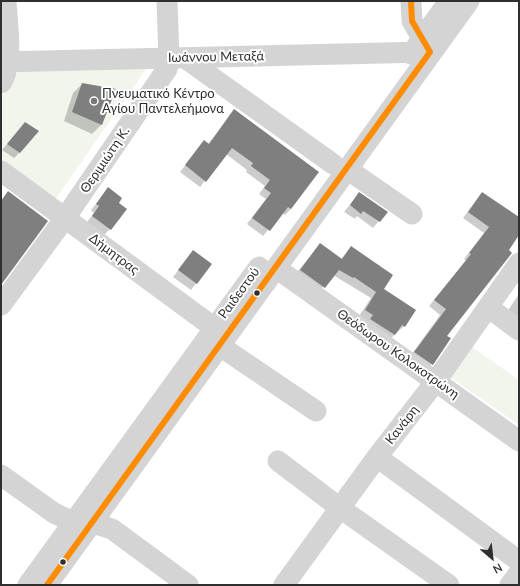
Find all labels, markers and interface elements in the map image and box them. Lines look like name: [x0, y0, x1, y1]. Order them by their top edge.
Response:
street label: Ιωάννου Μεταξά: [168, 48, 264, 66]
place label: Πνευματικό Κέντρο Αγίου Παντελεήμονα: [102, 86, 224, 117]
marker: Πνευματικό Κέντρο Αγίου Παντελεήμονα: [89, 96, 99, 106]
street label: Θεριμιώτη Κ.: [77, 124, 133, 196]
street label: Δήμητρας: [86, 230, 142, 278]
street label: Ραιδεστού: [215, 264, 263, 322]
unlabelled marker: [252, 288, 262, 298]
street label: Θεόδωρου Κολοκοτρώνη: [334, 306, 462, 402]
street label: Κανάρη: [382, 402, 422, 448]
north arrow: [472, 538, 512, 578]
unlabelled marker: [58, 557, 68, 567]
text: N: [491, 561, 505, 577]

